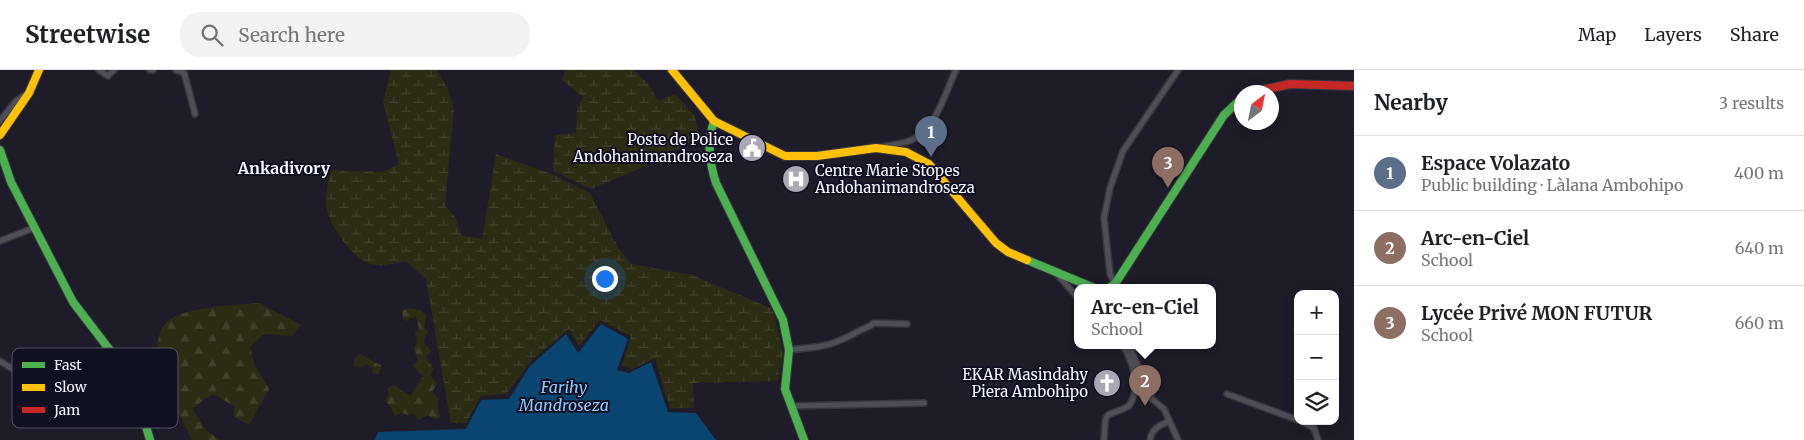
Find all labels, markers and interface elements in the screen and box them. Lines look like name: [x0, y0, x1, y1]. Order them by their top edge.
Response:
search box: [180, 12, 530, 57]
text: Streetwise: [25, 19, 150, 50]
icon: search: [198, 21, 226, 49]
text: Search here: [238, 23, 345, 47]
text: Map: [1578, 23, 1616, 46]
text: Layers: [1644, 23, 1702, 46]
text: Share: [1730, 23, 1779, 46]
north arrow: [1234, 85, 1279, 130]
text: Nearby: [1374, 89, 1448, 116]
text: 3 results: [1719, 93, 1784, 113]
pin: 1: [915, 116, 947, 157]
place label: Poste de Police Andohanimandroseza: [572, 130, 733, 166]
public building icon: Poste de Police Andohanimandroseza: [737, 133, 767, 163]
pin: 3: [1152, 147, 1184, 188]
text: Espace Volazato: [1421, 151, 1570, 175]
district label: Ankadivory: [237, 158, 331, 178]
place label: Centre Marie Stopes Andohanimandroseza: [814, 161, 975, 197]
text: 1: [1386, 163, 1394, 183]
text: 400 m: [1734, 163, 1784, 183]
hospital icon: Centre Marie Stopes Andohanimandroseza: [781, 164, 811, 194]
text: Public building · Làlana Ambohipo: [1421, 175, 1683, 195]
text: Arc-en-Ciel: [1421, 226, 1529, 250]
text: 2: [1385, 238, 1395, 258]
text: 640 m: [1735, 238, 1784, 258]
text: School: [1421, 250, 1473, 270]
your location: [592, 266, 618, 292]
popup: [1074, 284, 1216, 349]
map controls: [1294, 290, 1339, 425]
button: +: [1294, 290, 1339, 335]
text: Arc-en-Ciel: [1091, 295, 1199, 319]
text: Lycée Privé MON FUTUR: [1421, 301, 1652, 325]
text: 3: [1385, 313, 1395, 333]
text: 660 m: [1735, 313, 1784, 333]
text: School: [1091, 319, 1143, 339]
text: School: [1421, 325, 1473, 345]
button: −: [1294, 335, 1339, 380]
legend: [12, 348, 178, 428]
text: Fast: [54, 356, 82, 374]
place label: EKAR Masindahy Piera Ambohipo: [962, 365, 1088, 401]
pin: 2: [1129, 365, 1161, 406]
church icon: EKAR Masindahy Piera Ambohipo: [1092, 368, 1122, 398]
water label: Farihy Mandroseza: [518, 377, 609, 415]
text: Slow: [54, 378, 87, 396]
button: layers: [1294, 380, 1339, 425]
text: Jam: [53, 401, 80, 419]

